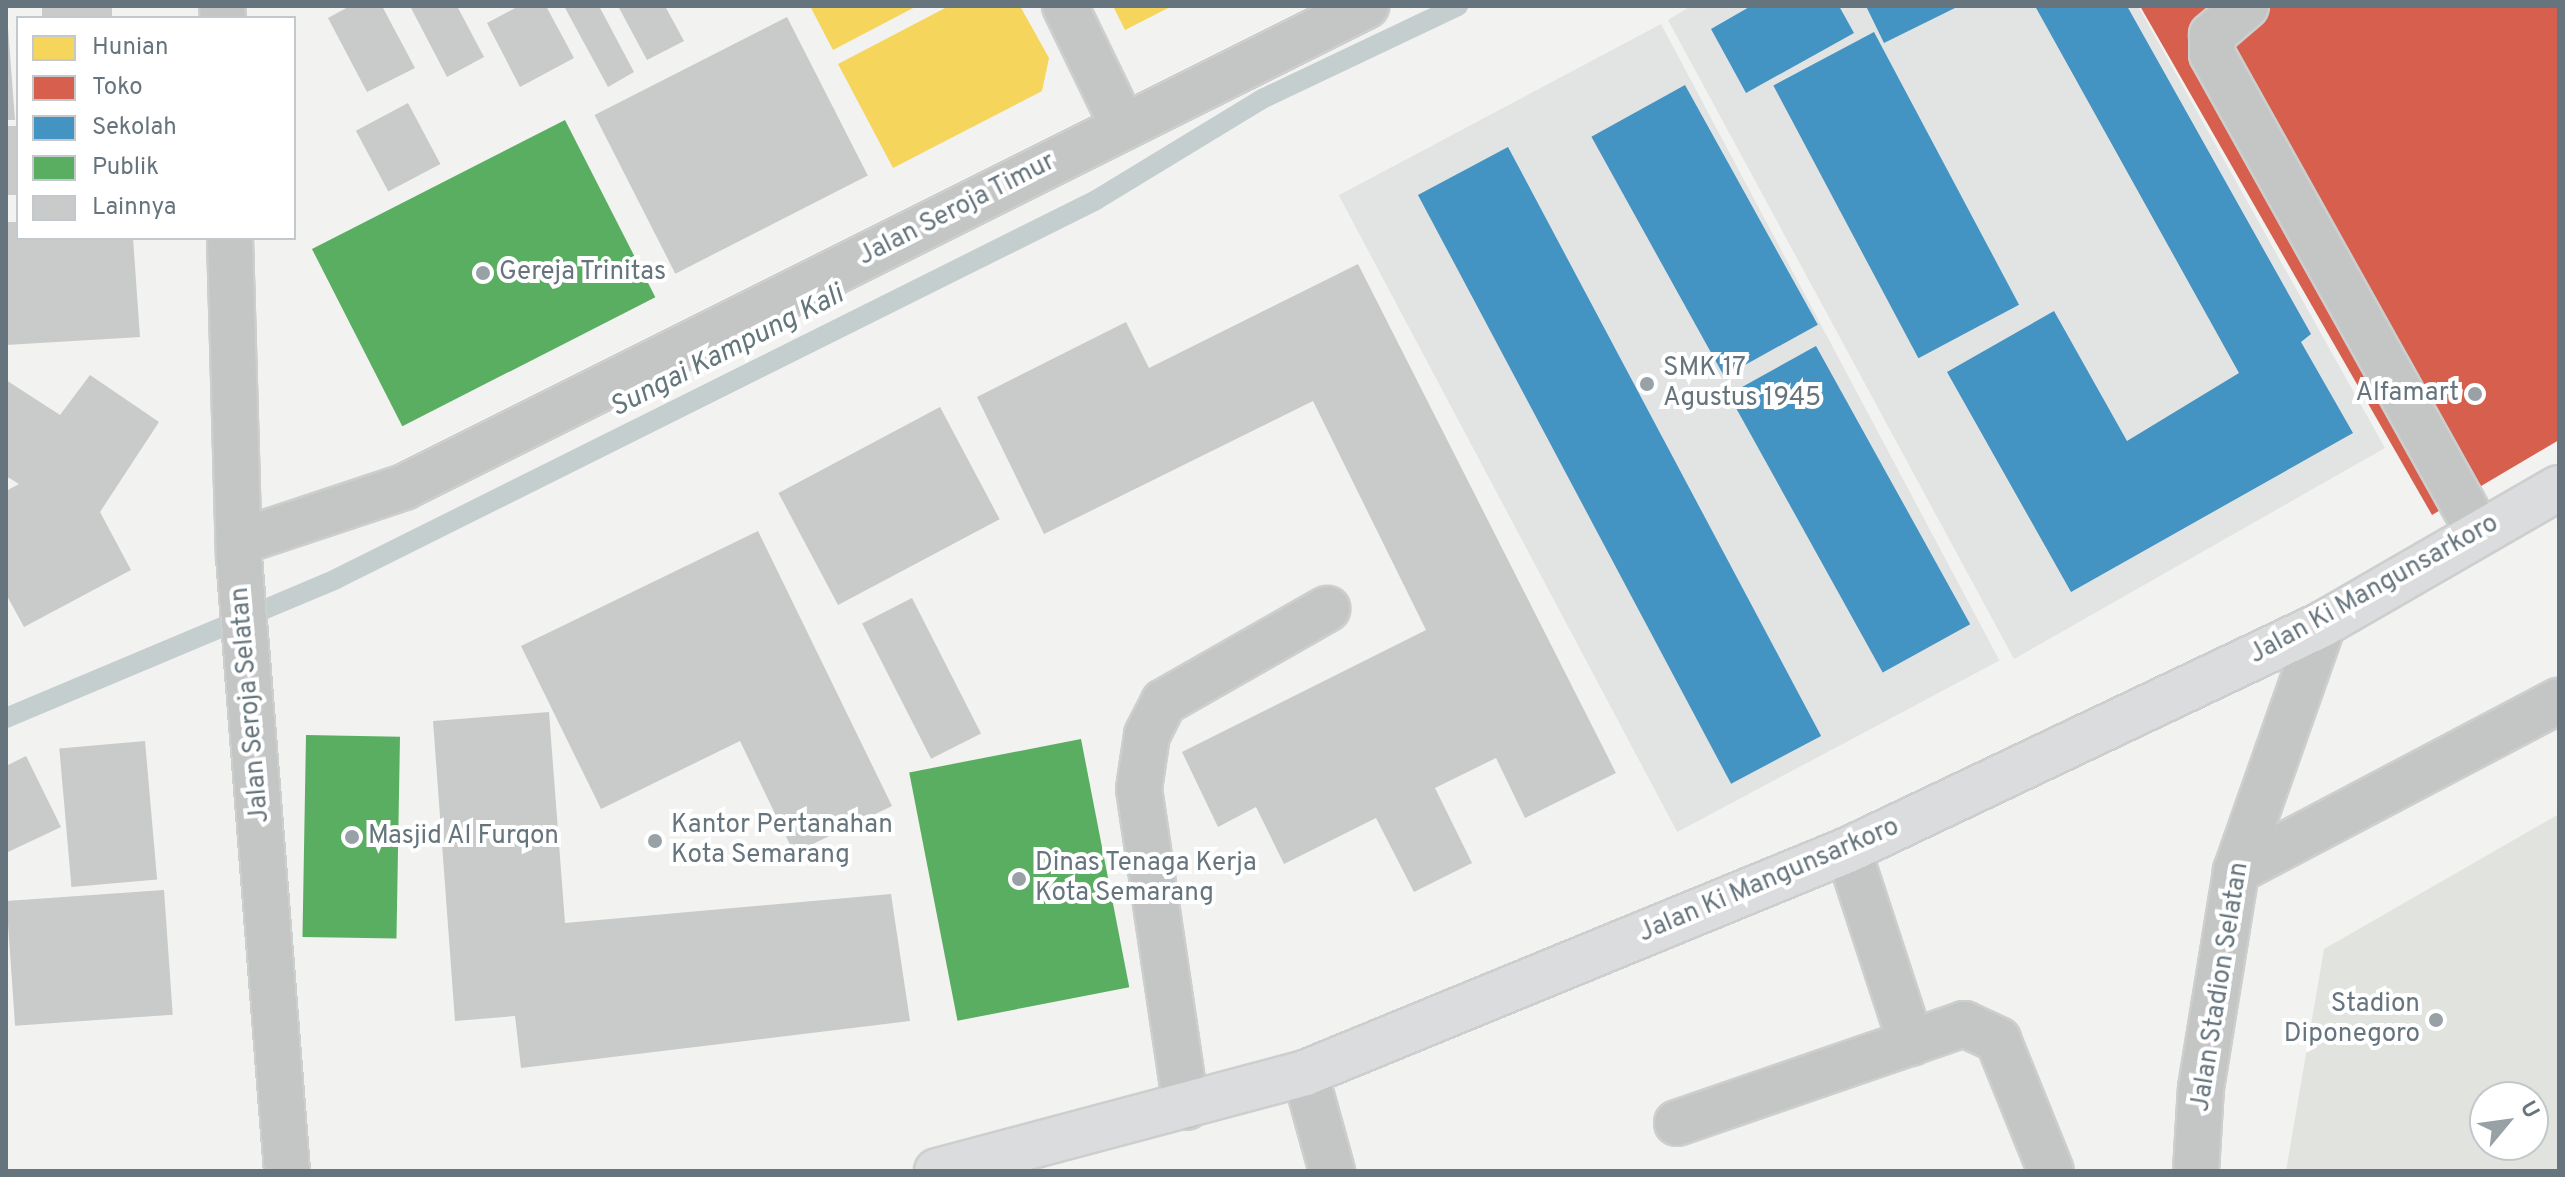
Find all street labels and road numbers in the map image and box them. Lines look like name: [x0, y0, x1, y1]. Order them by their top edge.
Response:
street label: Jalan Seroja Timur: [853, 147, 1061, 273]
street label: Jalan Ki Mangunsarkoro: [2244, 509, 2504, 671]
street label: Jalan Seroja Selatan: [225, 586, 277, 824]
street label: Jalan Ki Mangunsarkoro: [1634, 812, 1904, 950]
street label: Jalan Stadion Selatan: [2186, 860, 2256, 1114]

